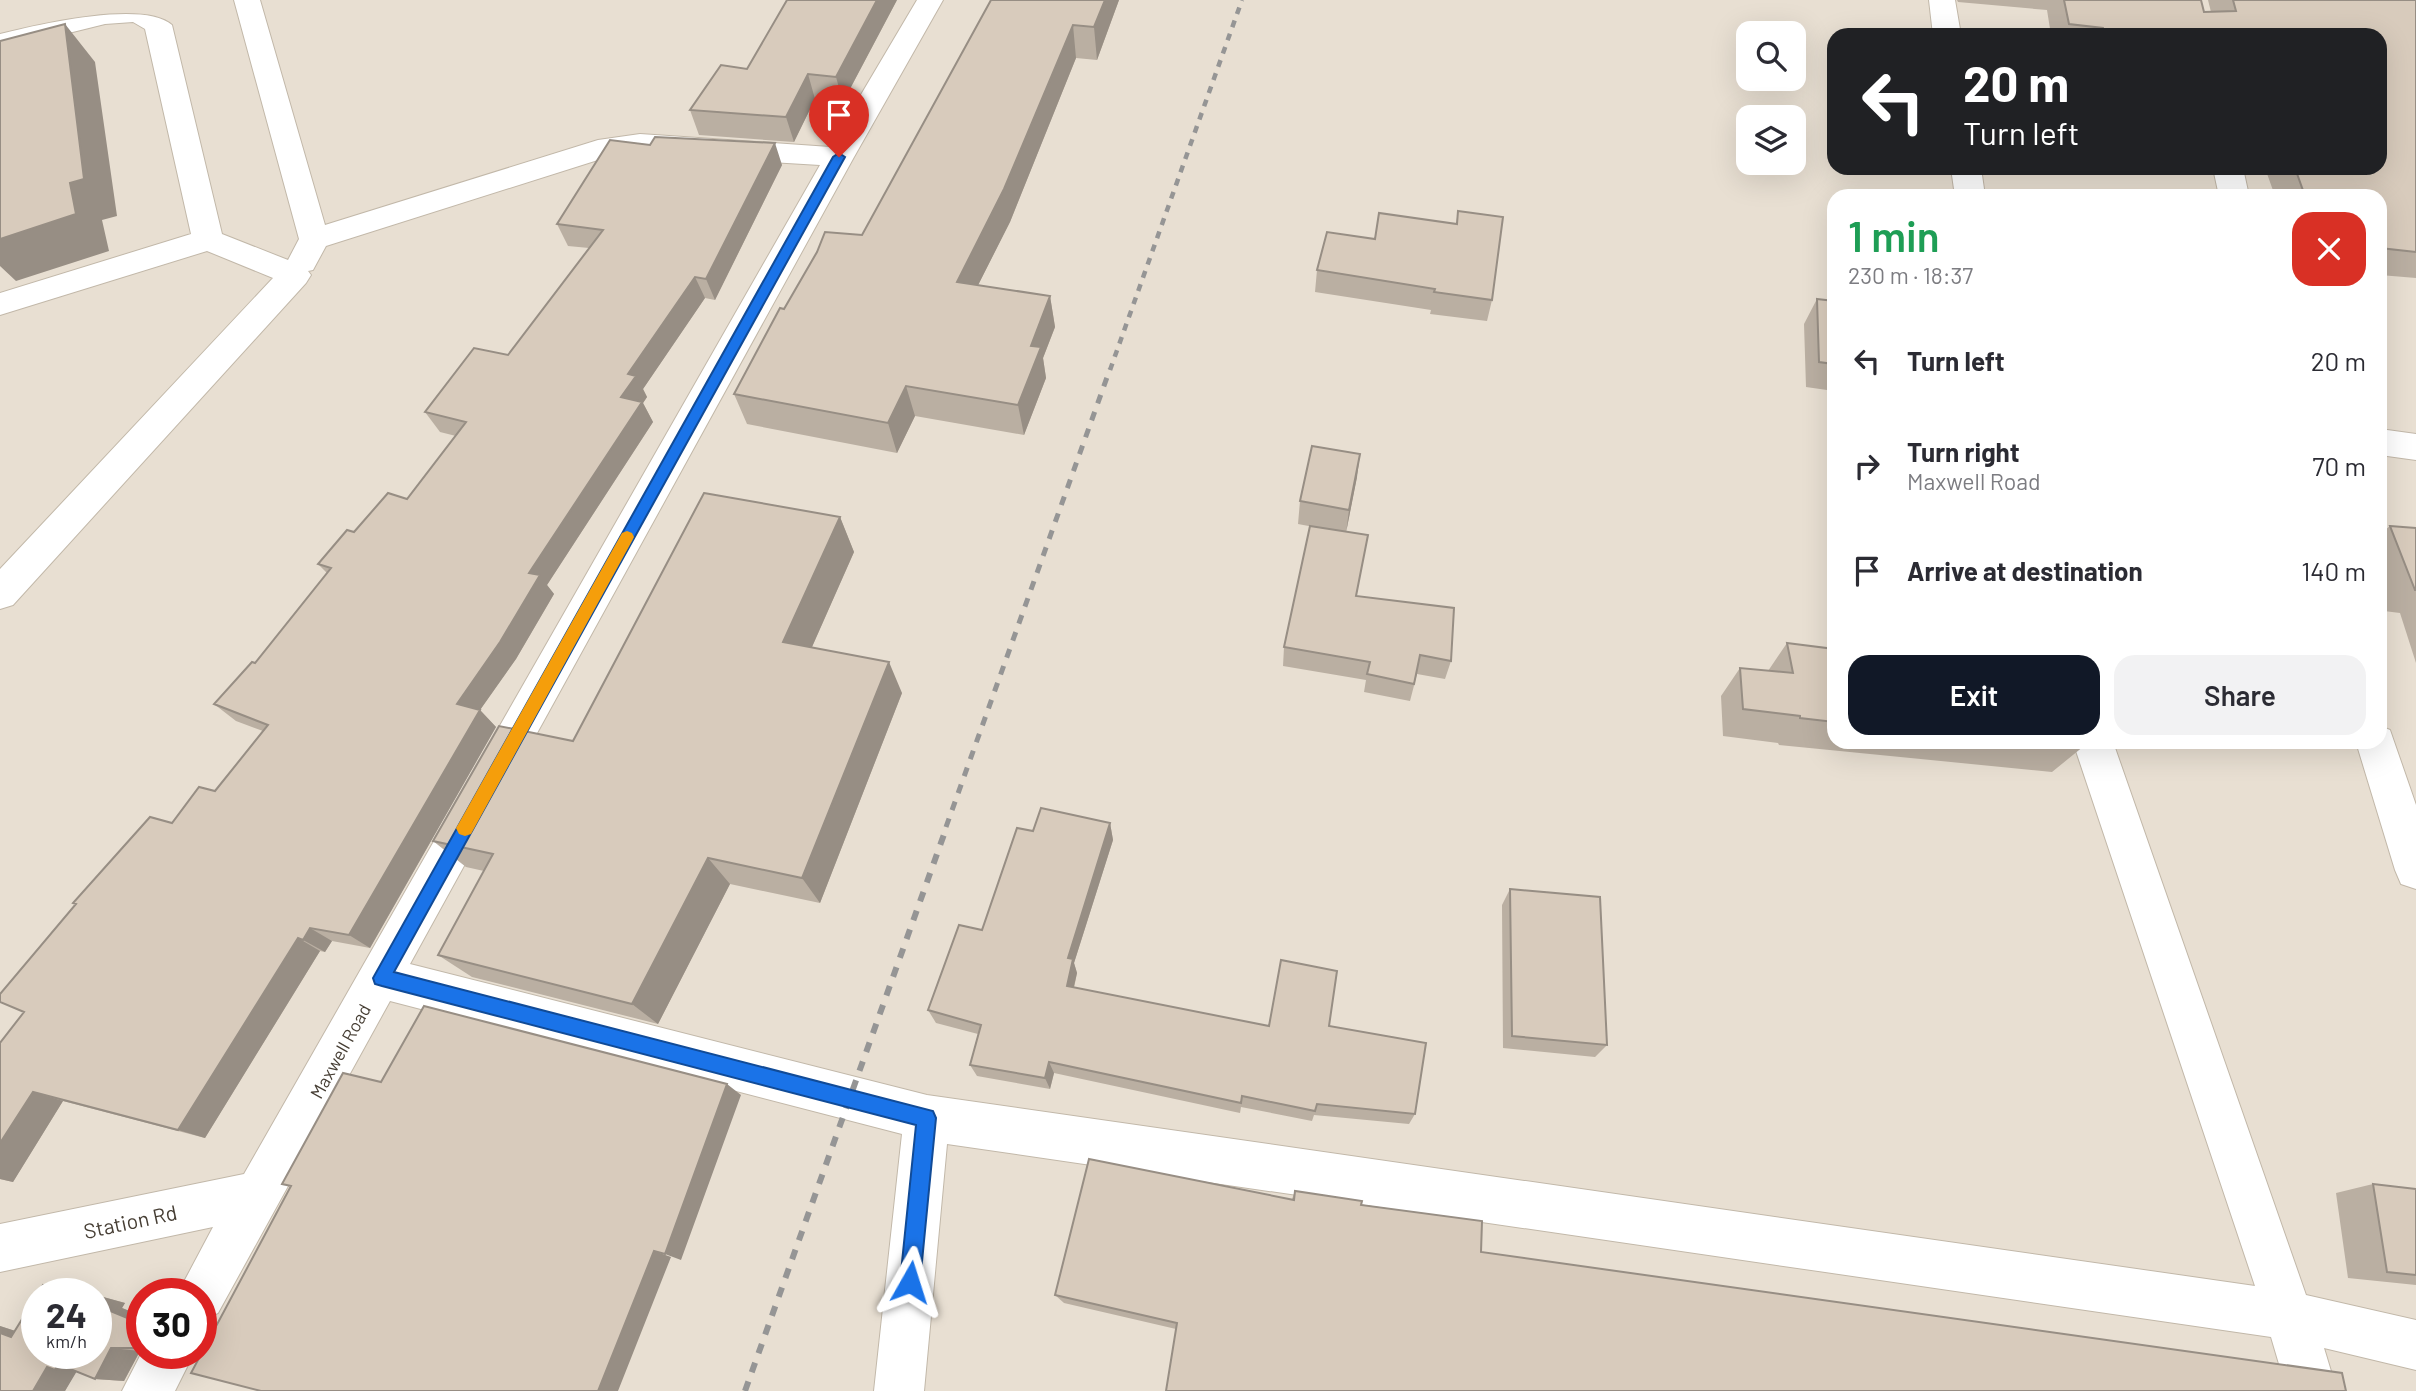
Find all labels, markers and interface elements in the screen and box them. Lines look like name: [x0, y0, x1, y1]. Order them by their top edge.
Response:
map controls: [1736, 21, 1806, 175]
button: search: [1736, 21, 1806, 91]
text: 20 m: [1963, 53, 2069, 112]
icon: left: [1848, 56, 1939, 147]
pin: [809, 85, 869, 157]
icon: arrive: [820, 96, 858, 134]
button: layers: [1736, 105, 1806, 175]
text: Turn left: [1963, 113, 2080, 151]
text: 1 min: [1848, 210, 1940, 260]
button: close: [2292, 212, 2366, 286]
text: 230 m · 18:37: [1848, 261, 1973, 289]
icon: left: [1848, 342, 1886, 380]
text: Turn left: [1907, 345, 2005, 376]
text: 20 m: [2311, 345, 2366, 376]
text: Turn right: [1907, 436, 2020, 467]
icon: right: [1848, 447, 1886, 485]
text: 70 m: [2312, 450, 2366, 481]
text: Maxwell Road: [1907, 467, 2041, 495]
icon: arrive: [1848, 552, 1886, 590]
text: Arrive at destination: [1907, 555, 2143, 586]
text: 140 m: [2301, 555, 2366, 586]
button: Exit: [1848, 655, 2100, 735]
button: Share: [2114, 655, 2366, 735]
street label: Maxwell Road: [305, 1000, 375, 1102]
street label: Station Rd: [81, 1199, 179, 1243]
position arrow: [873, 1245, 947, 1319]
speed limit sign: 30: [126, 1278, 217, 1369]
text: 24: [46, 1293, 87, 1335]
text: km/h: [46, 1330, 87, 1352]

